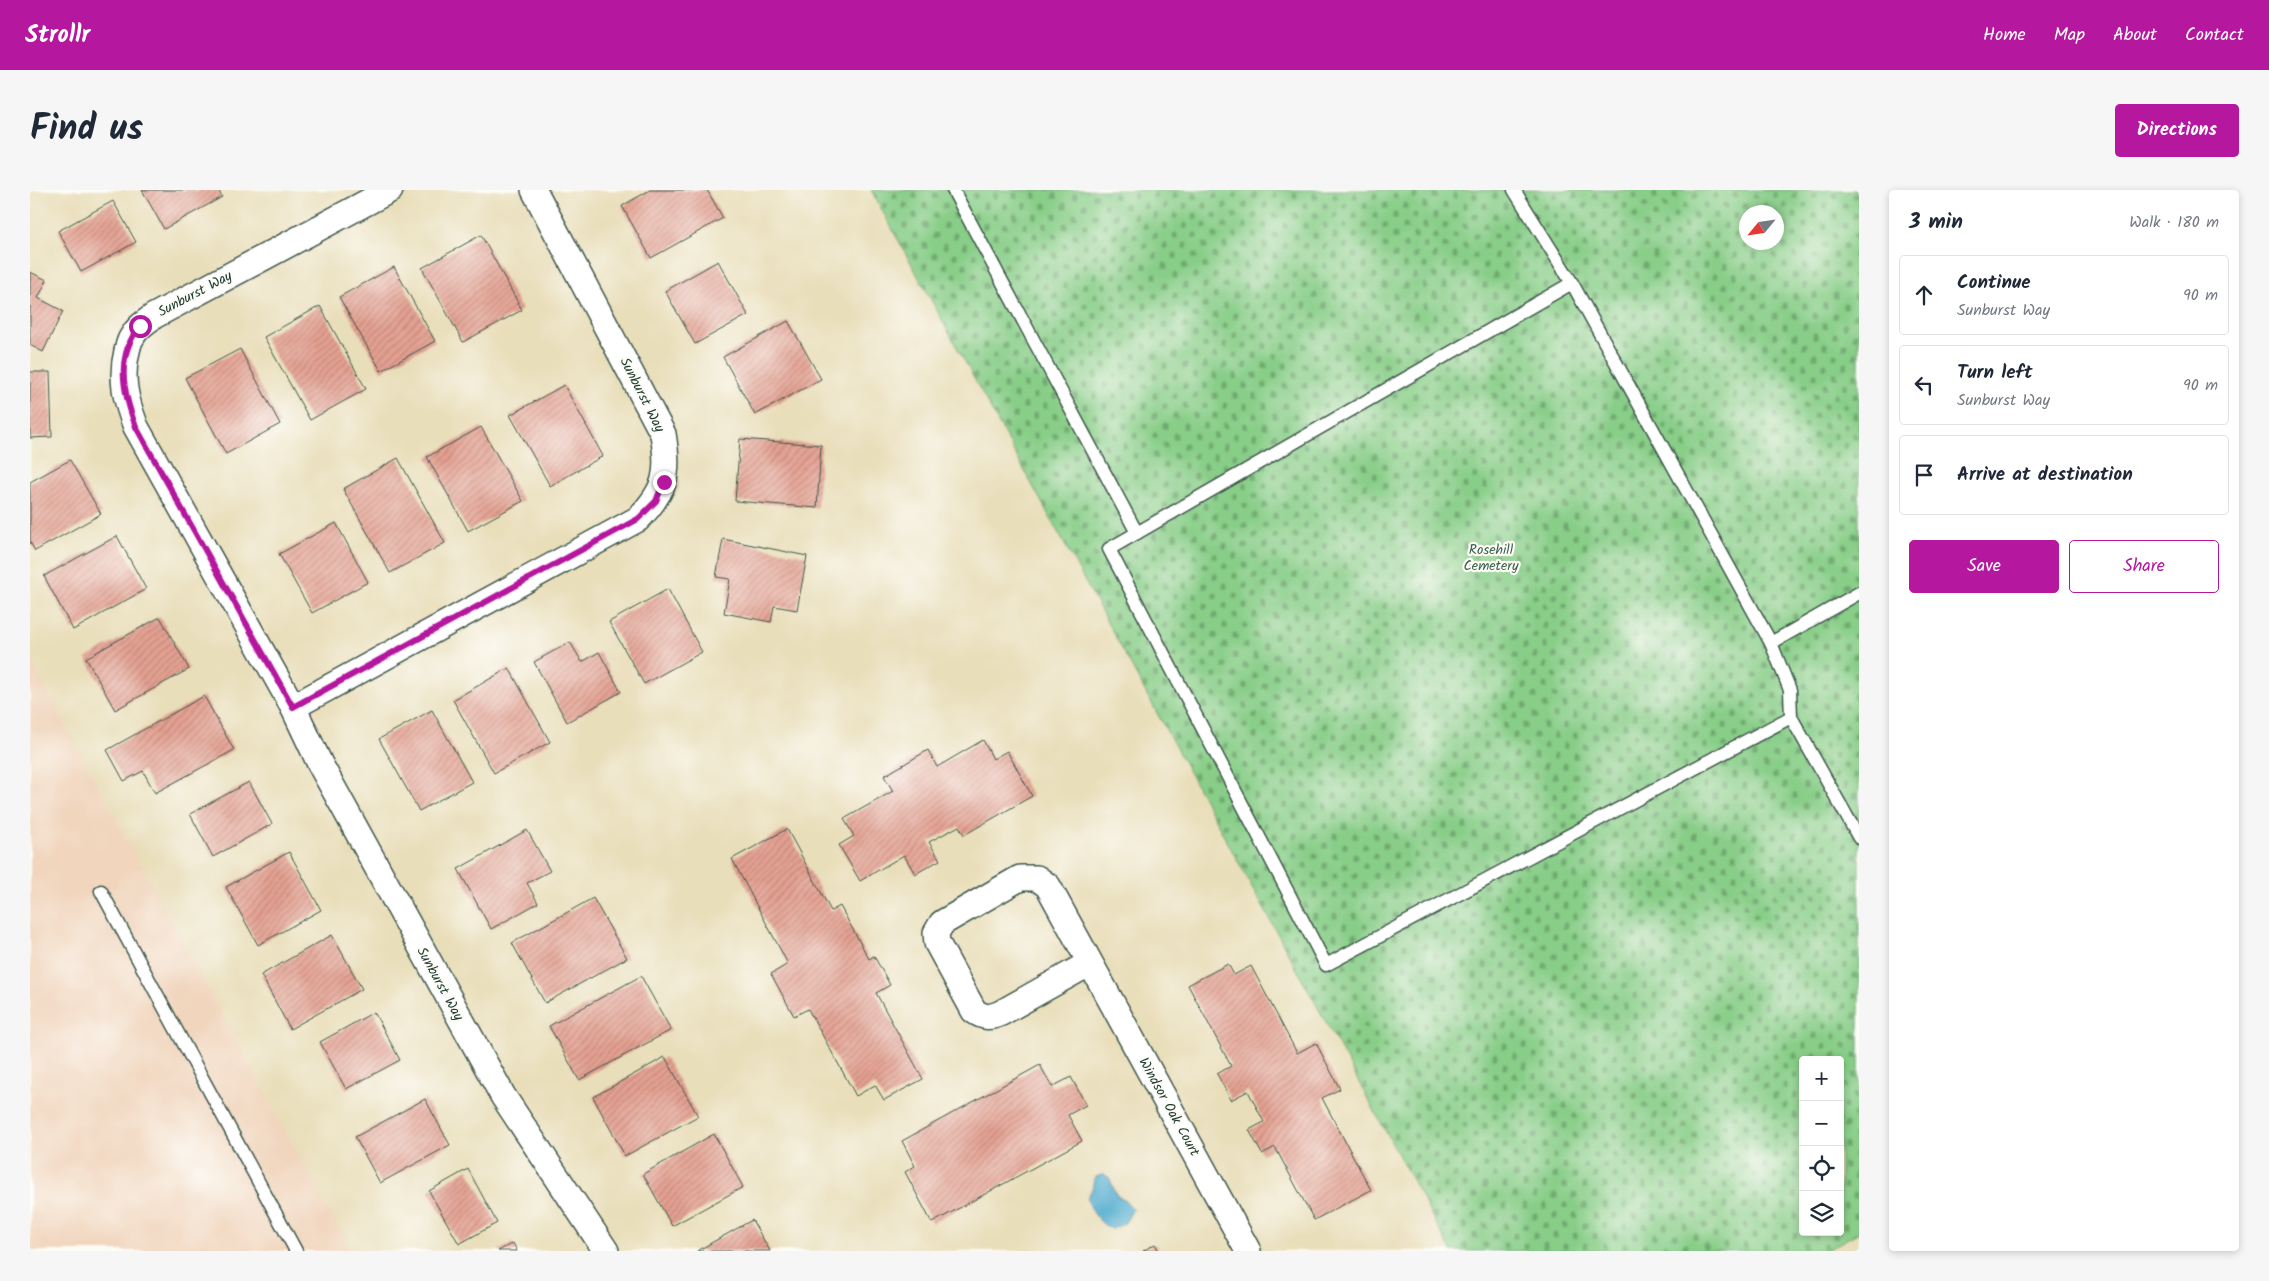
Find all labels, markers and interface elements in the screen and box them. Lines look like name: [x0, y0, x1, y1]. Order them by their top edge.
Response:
text: Strollr: [25, 16, 90, 55]
text: Home: [1983, 21, 2026, 50]
text: Map: [2054, 21, 2085, 50]
text: About: [2113, 21, 2157, 50]
text: Contact: [2185, 21, 2244, 50]
text: Find us: [30, 102, 143, 158]
button: Directions: [2115, 104, 2239, 157]
north arrow: [1739, 205, 1784, 250]
text: 3 min: [1909, 206, 1963, 239]
text: Walk · 180 m: [2129, 210, 2219, 235]
street label: Sunburst Way: [154, 265, 236, 323]
text: Continue: [1957, 268, 2030, 298]
icon: ahead: [1910, 281, 1938, 309]
text: 90 m: [2183, 283, 2218, 308]
text: Sunburst Way: [1957, 298, 2050, 323]
route start: [129, 315, 152, 338]
street label: Sunburst Way: [614, 354, 670, 437]
text: Turn left: [1957, 358, 2032, 388]
icon: left: [1910, 371, 1938, 399]
text: 90 m: [2183, 373, 2218, 398]
text: Sunburst Way: [1957, 388, 2050, 413]
text: Arrive at destination: [1957, 460, 2133, 490]
icon: arrive: [1910, 461, 1938, 489]
route end: [653, 471, 676, 494]
park label: Rosehill Cemetery: [1463, 539, 1519, 577]
button: Save: [1909, 540, 2059, 593]
button: Share: [2069, 540, 2219, 593]
street label: Sunburst Way: [411, 943, 470, 1025]
street label: Windsor Oak Court: [1133, 1054, 1206, 1161]
map controls: [1799, 1056, 1844, 1236]
button: +: [1799, 1056, 1844, 1101]
button: −: [1799, 1101, 1844, 1146]
button: locate: [1799, 1146, 1844, 1191]
button: layers: [1799, 1191, 1844, 1236]

